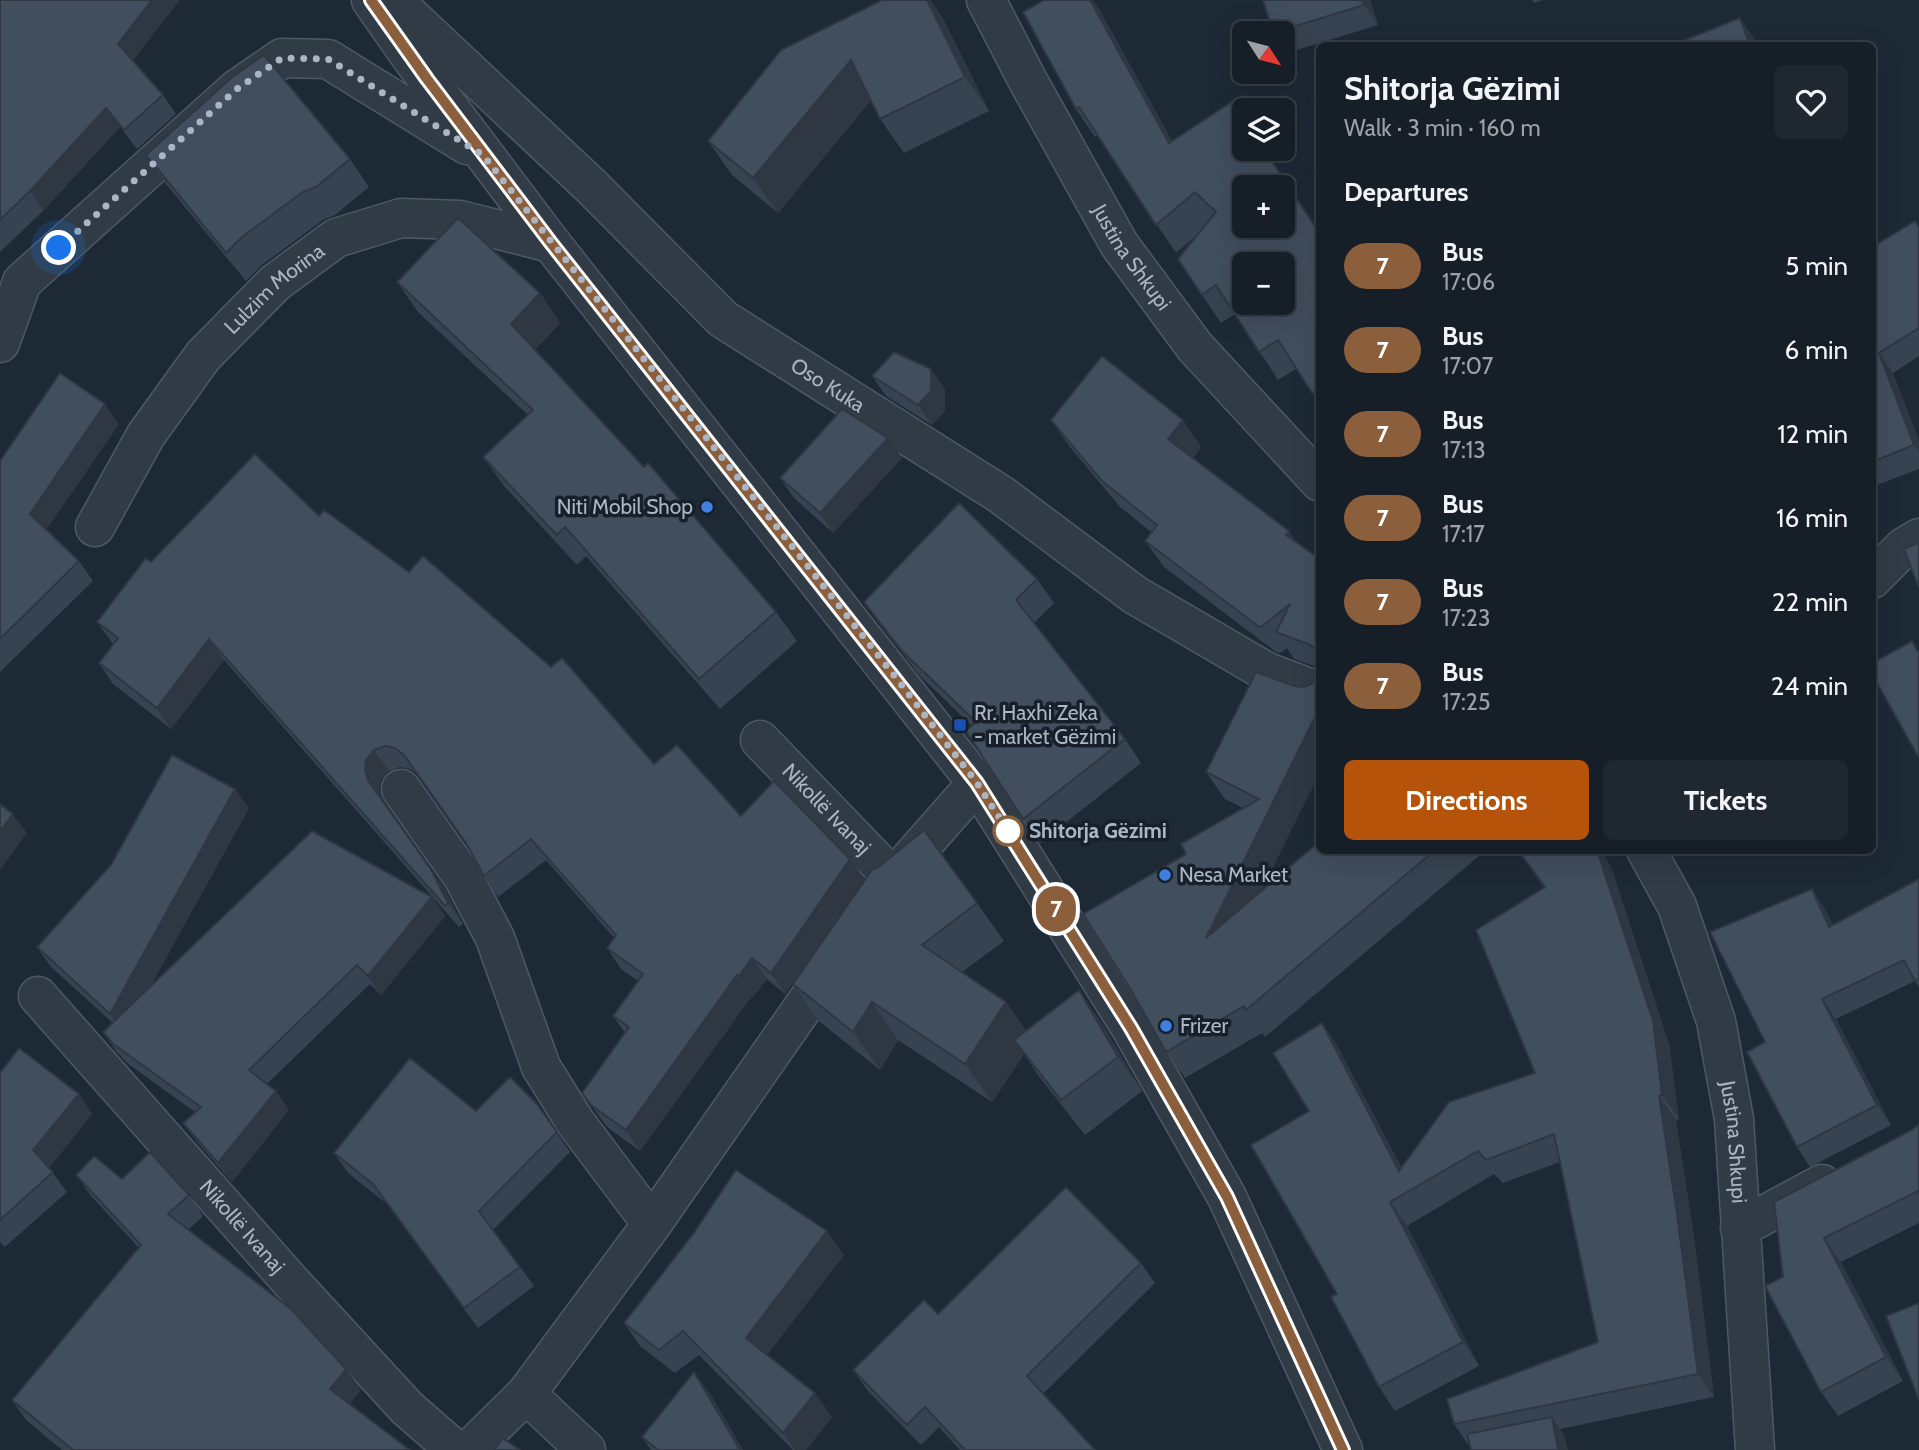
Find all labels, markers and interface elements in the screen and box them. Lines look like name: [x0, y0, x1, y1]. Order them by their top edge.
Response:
north arrow: [1232, 21, 1295, 84]
map controls: [1232, 21, 1295, 315]
button: heart: [1774, 65, 1848, 139]
text: Shitorja Gëzimi: [1344, 68, 1561, 108]
button: layers: [1232, 98, 1295, 161]
text: Walk · 3 min · 160 m: [1344, 114, 1541, 142]
button: +: [1232, 175, 1295, 238]
text: Departures: [1344, 176, 1468, 208]
street label: Justina Shkupi: [1087, 199, 1177, 315]
your location: [41, 230, 76, 265]
text: Bus: [1442, 236, 1483, 268]
street label: Lulzim Morina: [219, 238, 329, 339]
text: 5 min: [1785, 250, 1848, 282]
text: 7: [1376, 251, 1389, 280]
button: −: [1232, 252, 1295, 315]
text: 17:06: [1442, 268, 1495, 296]
text: Bus: [1442, 320, 1483, 352]
text: 6 min: [1785, 334, 1848, 366]
text: 7: [1376, 335, 1389, 364]
street label: Oso Kuka: [786, 352, 870, 417]
text: 17:07: [1442, 352, 1493, 380]
text: Bus: [1442, 404, 1483, 436]
text: 12 min: [1777, 418, 1848, 450]
text: 7: [1376, 419, 1389, 448]
text: 17:13: [1442, 436, 1486, 464]
text: Bus: [1442, 488, 1483, 520]
place label: Niti Mobil Shop: [557, 494, 693, 519]
marker: Niti Mobil Shop: [699, 499, 715, 515]
text: 16 min: [1776, 502, 1848, 534]
text: 7: [1376, 503, 1389, 532]
text: 17:17: [1442, 520, 1485, 548]
text: Bus: [1442, 572, 1483, 604]
text: 22 min: [1772, 586, 1848, 618]
text: 7: [1376, 587, 1389, 616]
text: 17:23: [1442, 604, 1490, 632]
text: Bus: [1442, 656, 1483, 688]
text: 24 min: [1771, 670, 1848, 702]
text: 7: [1376, 671, 1389, 700]
text: 17:25: [1442, 688, 1490, 716]
place label: Rr. Haxhi Zeka - market Gëzimi: [974, 700, 1116, 749]
marker: Rr. Haxhi Zeka - market Gëzimi: [952, 717, 968, 733]
street label: Nikollë Ivanaj: [777, 758, 876, 860]
button: Directions: [1344, 760, 1589, 840]
button: Tickets: [1603, 760, 1848, 840]
marker: Shitorja Gëzimi: [993, 816, 1023, 846]
place label: Shitorja Gëzimi: [1029, 818, 1167, 843]
place label: Nesa Market: [1179, 862, 1288, 887]
marker: Nesa Market: [1157, 867, 1173, 883]
line badge: 7: [1033, 886, 1079, 932]
text: 7: [1050, 894, 1062, 923]
place label: Frizer: [1180, 1013, 1229, 1038]
marker: Frizer: [1158, 1018, 1174, 1034]
street label: Justina Shkupi: [1715, 1078, 1752, 1204]
street label: Nikollë Ivanaj: [194, 1174, 291, 1279]

